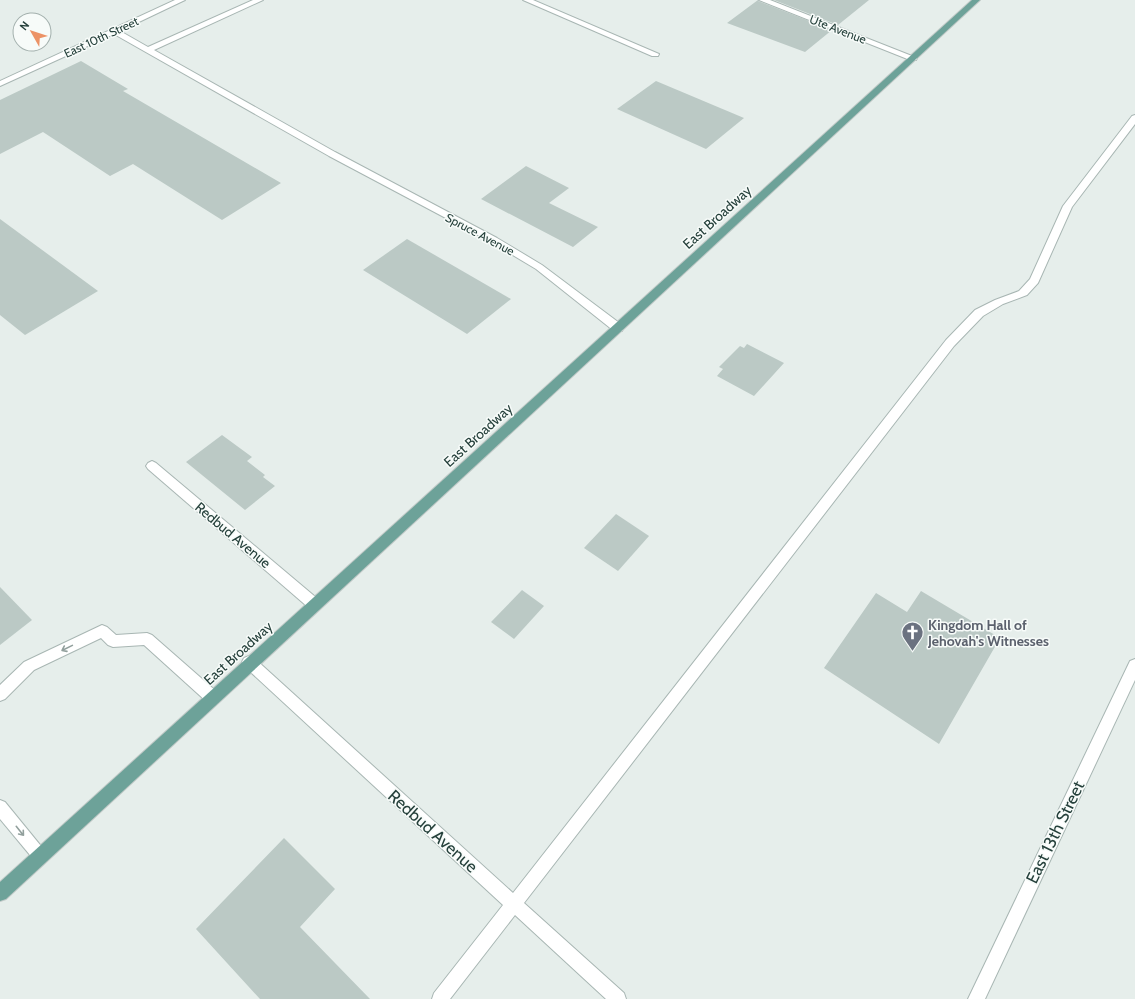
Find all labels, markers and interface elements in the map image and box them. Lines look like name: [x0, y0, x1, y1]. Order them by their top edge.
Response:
street label: Ute Avenue: [808, 11, 868, 47]
north arrow: [12, 12, 52, 52]
street label: East 10th Street: [61, 13, 141, 61]
text: N: [16, 18, 32, 33]
street label: East Broadway: [679, 181, 755, 253]
street label: Spruce Avenue: [443, 210, 517, 258]
street label: East Broadway: [440, 399, 516, 471]
street label: Redbud Avenue: [191, 498, 275, 572]
place label: Kingdom Hall of Jehovah's Witnesses: [927, 616, 1049, 650]
street label: East Broadway: [200, 617, 276, 689]
church icon: Kingdom Hall of Jehovah's Witnesses: [900, 620, 926, 653]
one-way arrow: [61, 645, 73, 652]
street label: East 13th Street: [1022, 777, 1089, 886]
street label: Redbud Avenue: [384, 786, 482, 877]
one-way arrow: [15, 826, 24, 837]

